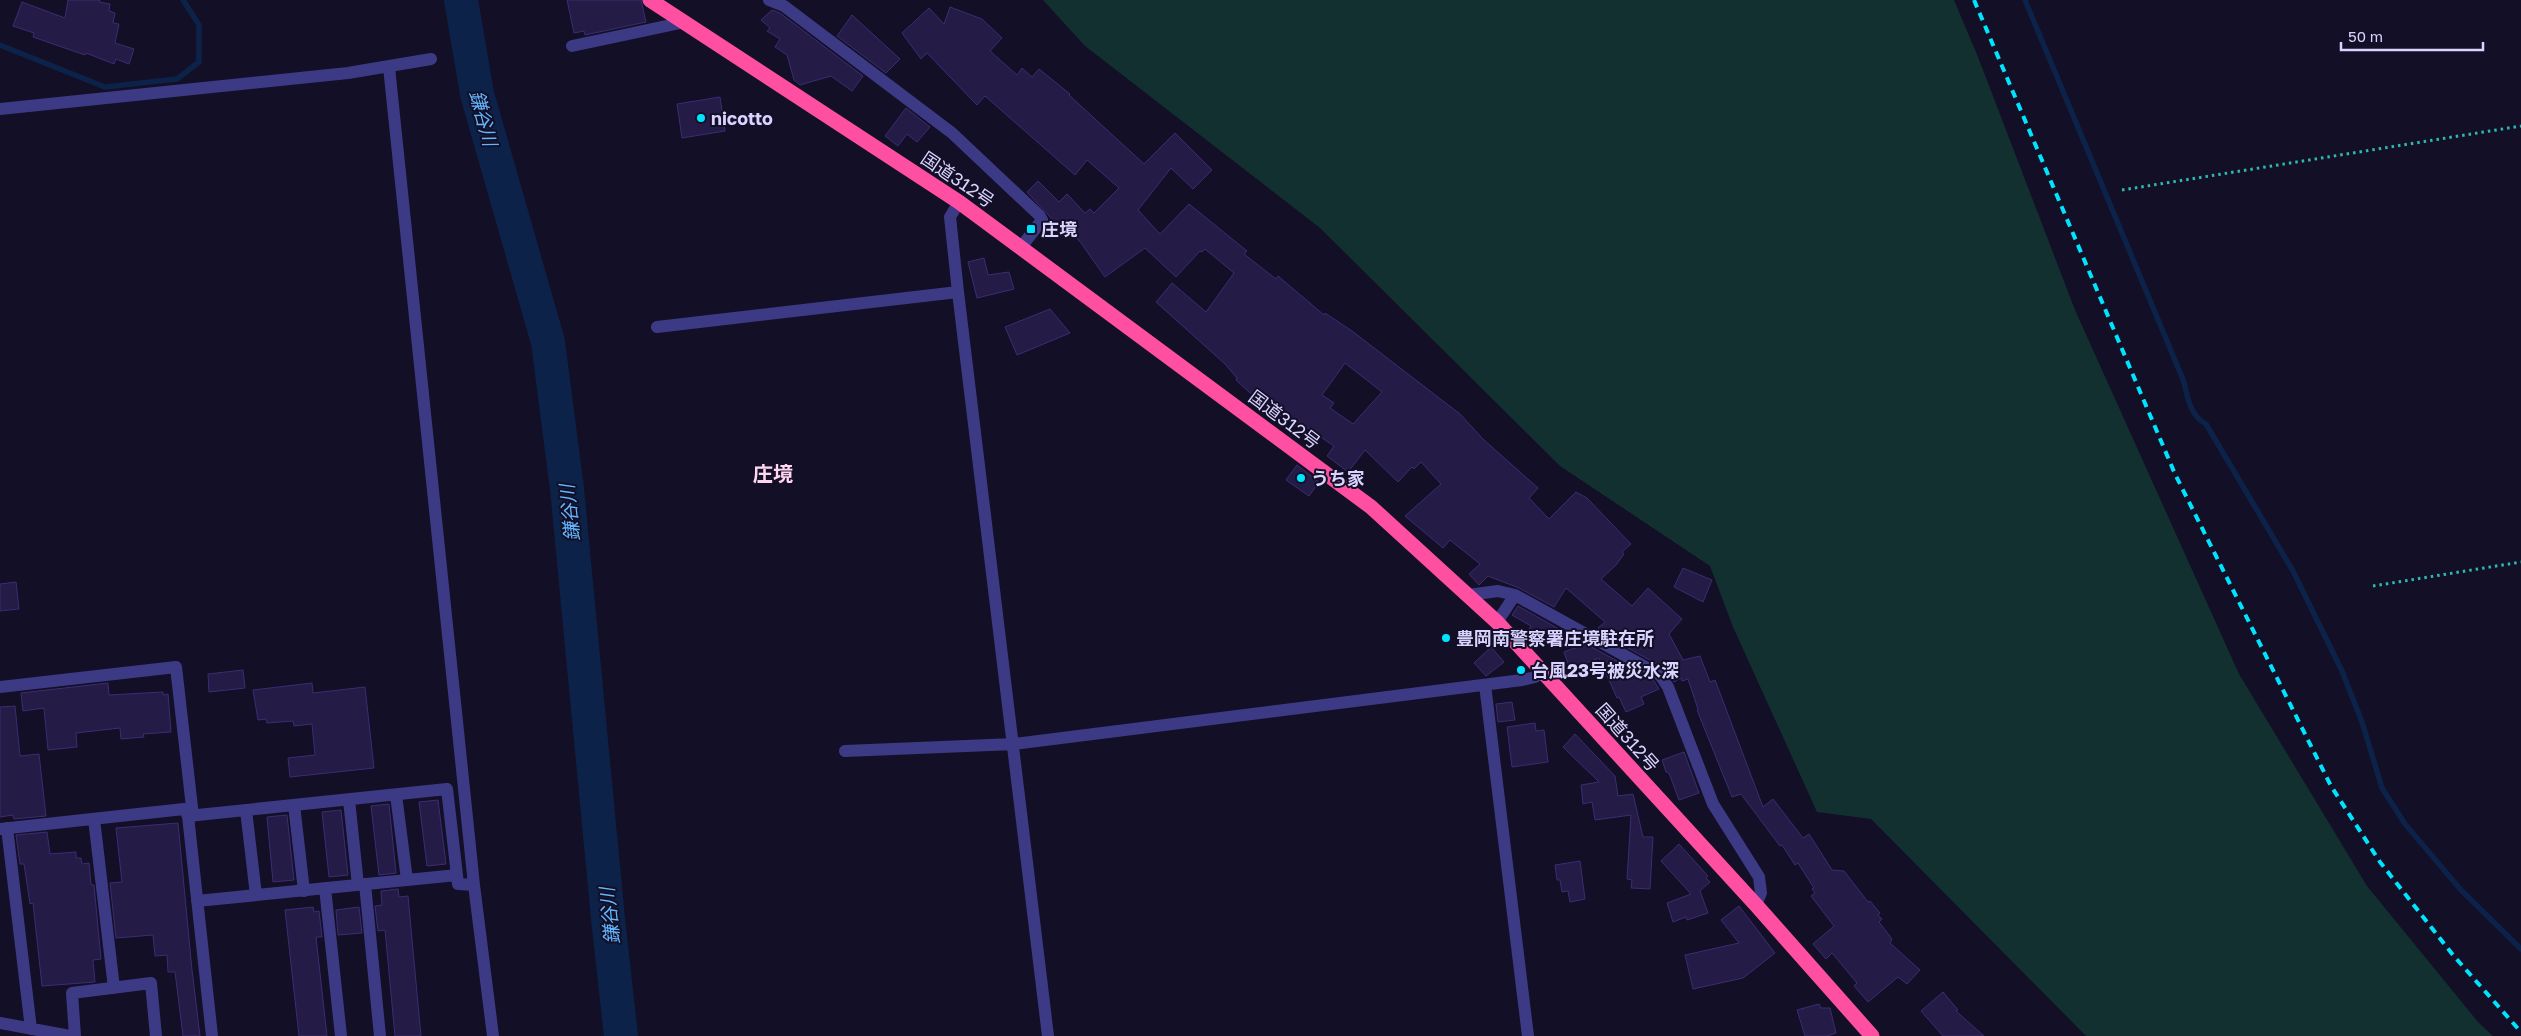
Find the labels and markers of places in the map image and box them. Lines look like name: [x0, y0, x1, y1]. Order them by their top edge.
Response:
place label: nicotto: [711, 107, 773, 129]
marker: nicotto: [695, 112, 707, 124]
place label: 庄境: [1041, 218, 1078, 240]
marker: 庄境: [1025, 223, 1037, 235]
place label: うち家: [1311, 467, 1365, 489]
marker: うち家: [1295, 472, 1307, 484]
place label: 豊岡南警察署庄境駐在所: [1456, 627, 1654, 649]
marker: 豊岡南警察署庄境駐在所: [1440, 632, 1452, 644]
place label: 台風23号被災水深: [1531, 659, 1679, 681]
marker: 台風23号被災水深: [1515, 664, 1527, 676]

